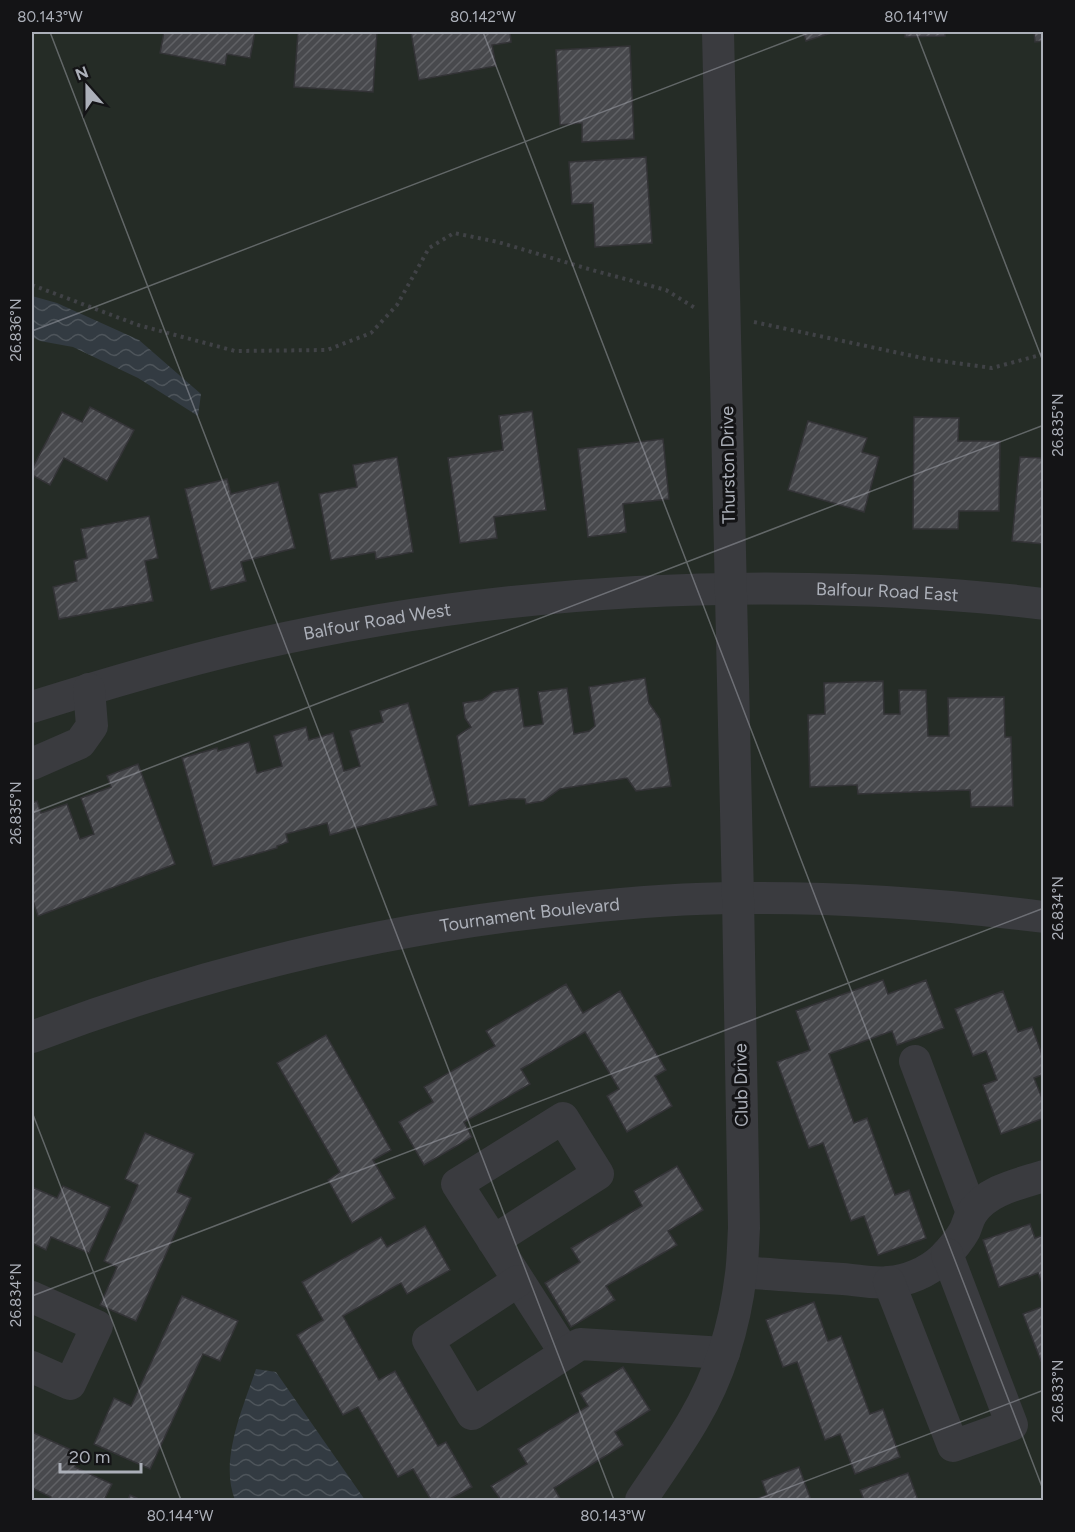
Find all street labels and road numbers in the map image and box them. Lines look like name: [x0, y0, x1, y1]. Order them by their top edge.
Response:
street label: Thurston Drive: [716, 406, 740, 524]
street label: Balfour Road East: [816, 578, 960, 606]
street label: Balfour Road West: [301, 599, 453, 645]
street label: Tournament Boulevard: [438, 893, 621, 937]
street label: Club Drive: [729, 1043, 753, 1127]

